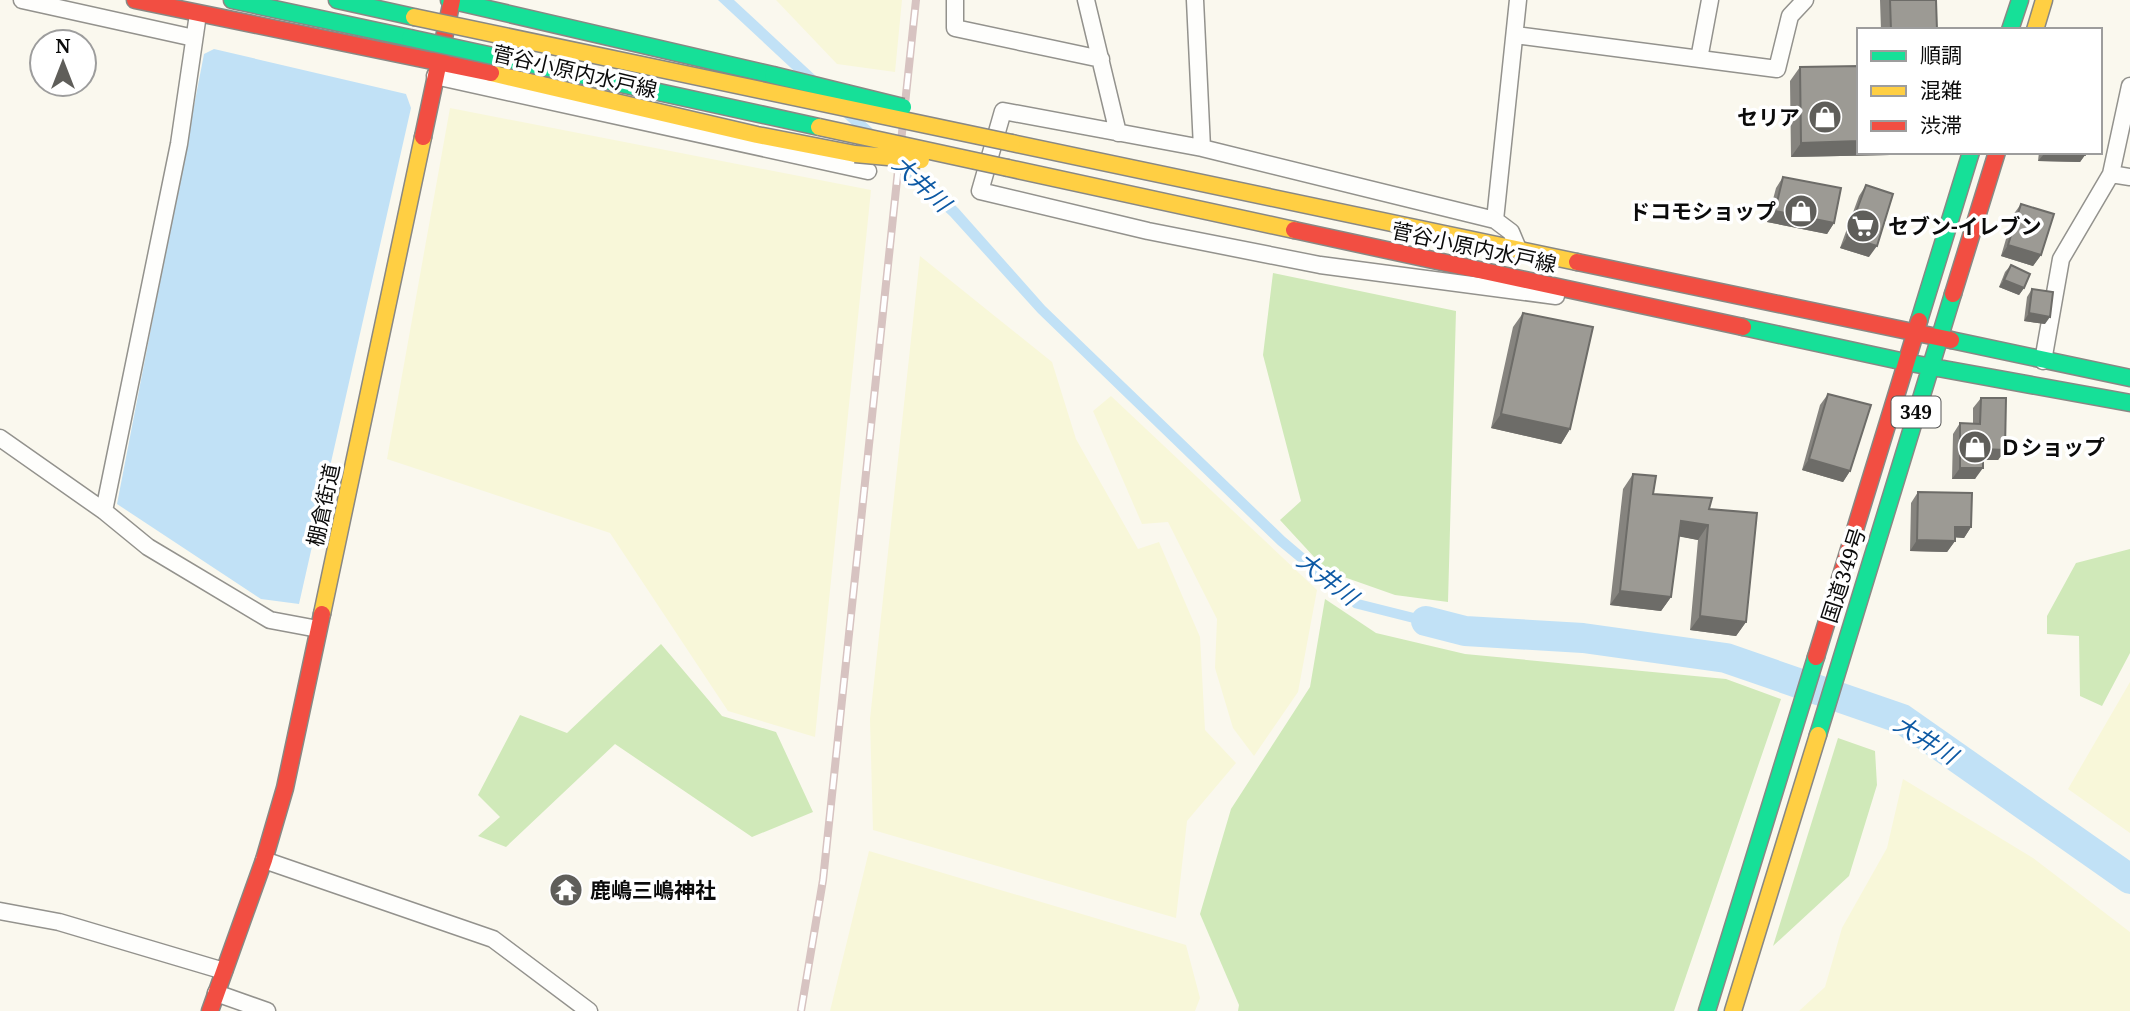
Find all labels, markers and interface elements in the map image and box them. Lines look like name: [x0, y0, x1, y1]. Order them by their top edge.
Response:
north arrow: [28, 28, 98, 98]
legend: [1857, 28, 2102, 154]
text: N: [56, 33, 71, 59]
street label: 菅谷小原内水戸線: [490, 38, 660, 104]
text: 順調: [1920, 41, 1962, 69]
text: 混雑: [1920, 76, 1962, 104]
shop icon: セリア: [1806, 98, 1844, 136]
place label: セリア: [1737, 103, 1800, 131]
text: 渋滞: [1920, 111, 1962, 139]
water label: 大井川: [886, 148, 960, 220]
shop icon: ドコモショップ: [1782, 192, 1820, 230]
place label: ドコモショップ: [1629, 197, 1776, 225]
supermarket icon: セブン-イレブン: [1844, 207, 1882, 245]
place label: セブン-イレブン: [1888, 212, 2042, 240]
street label: 菅谷小原内水戸線: [1389, 216, 1559, 278]
road number: 349: [1892, 396, 1940, 428]
shop icon: Ｄショップ: [1956, 428, 1994, 466]
place label: Ｄショップ: [2000, 433, 2105, 461]
street label: 棚倉街道: [301, 461, 345, 549]
street label: 国道349号: [1815, 524, 1871, 626]
water label: 大井川: [1291, 544, 1367, 614]
water label: 大井川: [1888, 707, 1966, 772]
temple icon: 鹿嶋三嶋神社: [547, 871, 585, 909]
place label: 鹿嶋三嶋神社: [590, 876, 716, 904]

